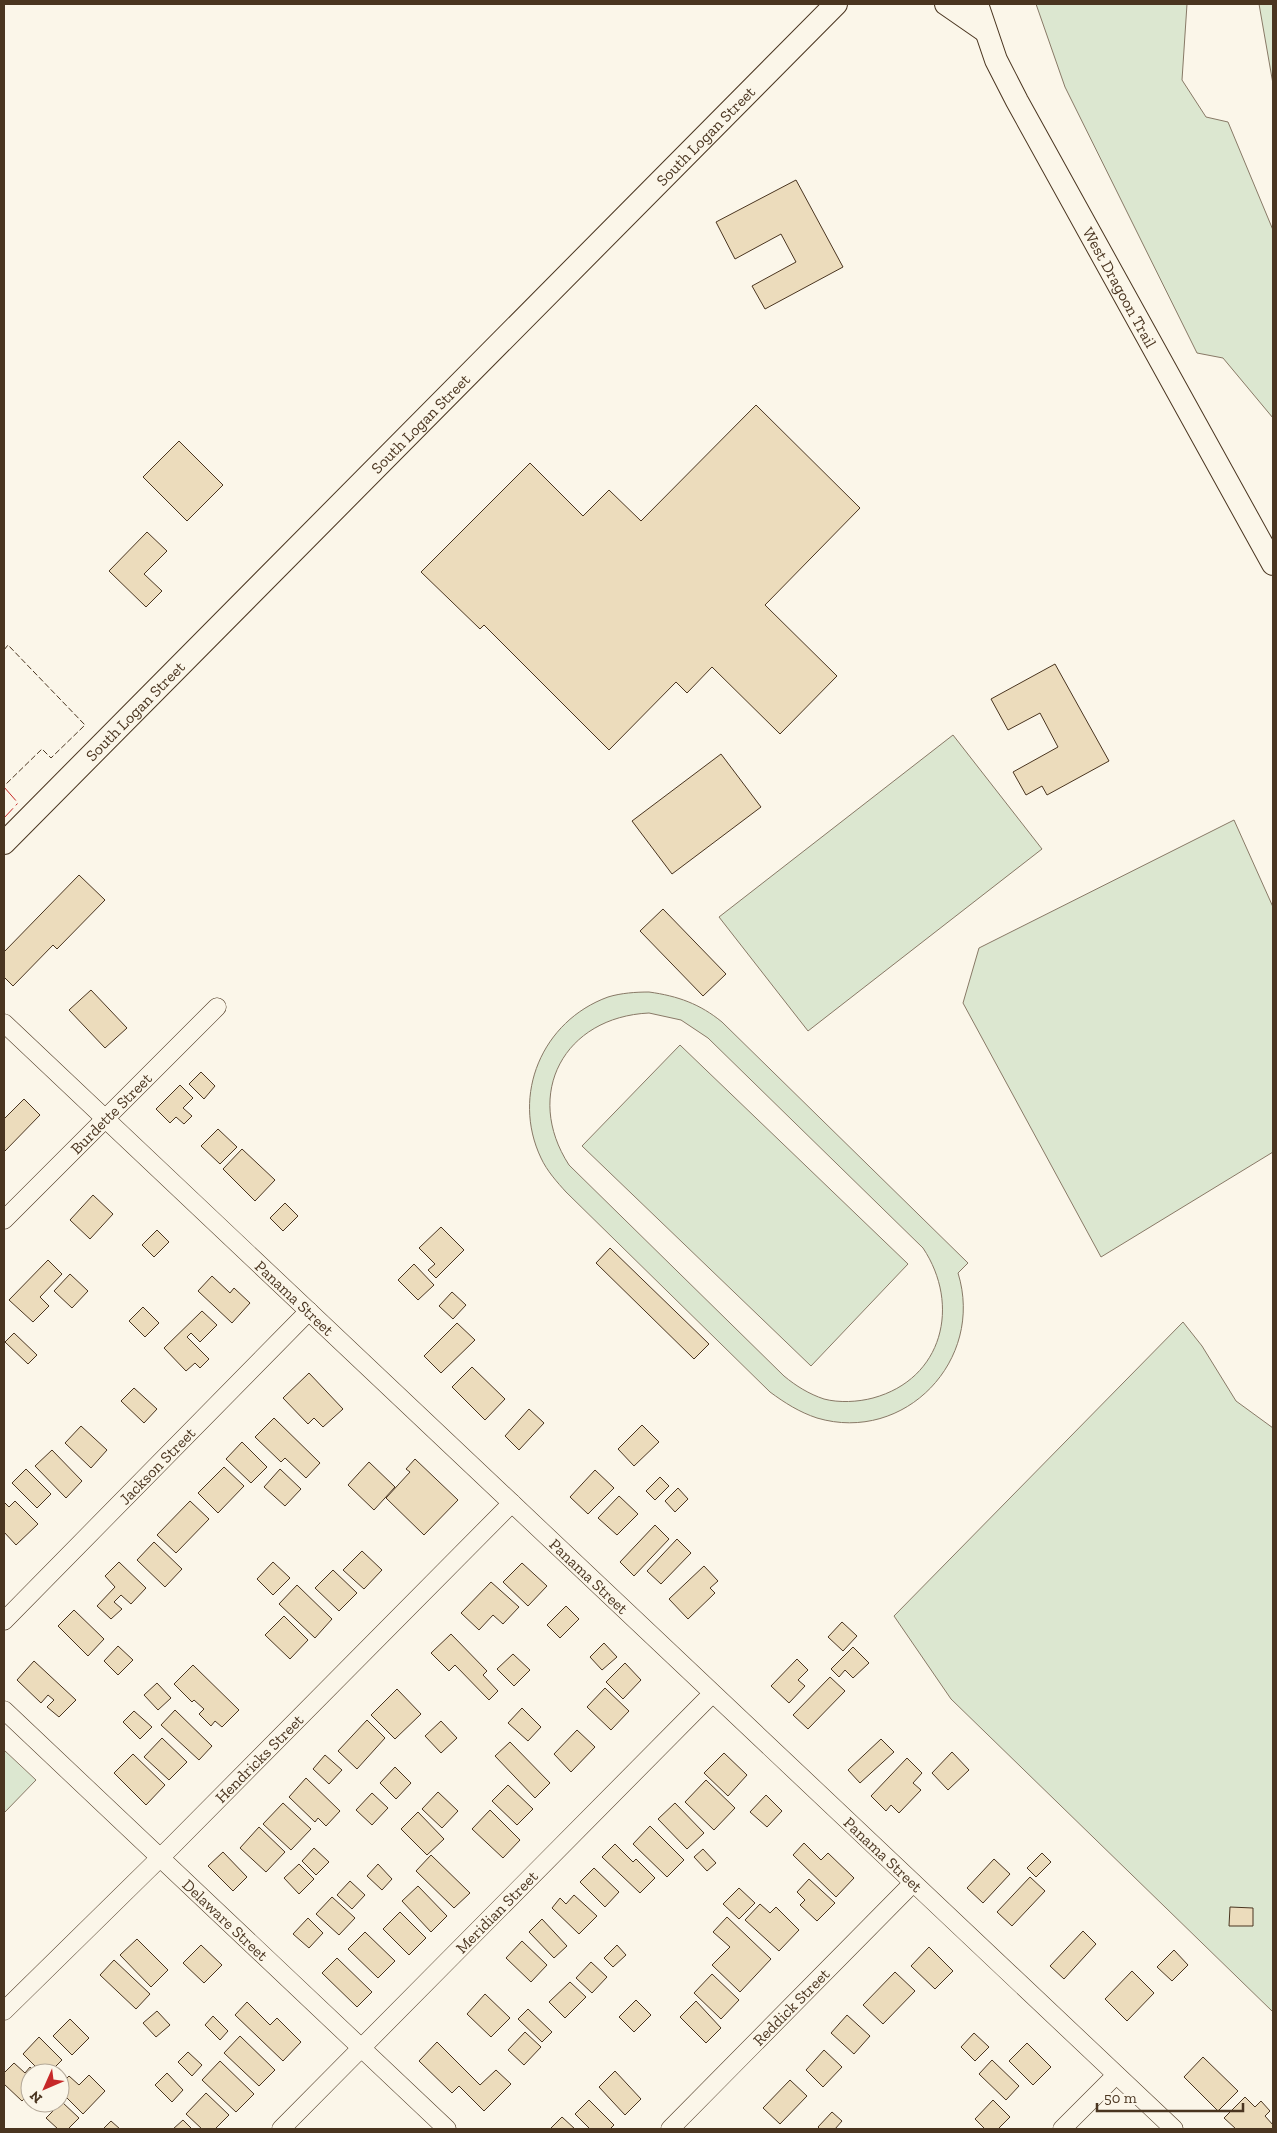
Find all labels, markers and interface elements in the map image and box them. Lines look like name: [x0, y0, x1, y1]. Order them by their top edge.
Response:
street label: South Logan Street: [652, 82, 759, 190]
street label: West Dragoon Trail: [1079, 224, 1160, 351]
street label: South Logan Street: [367, 370, 474, 477]
street label: South Logan Street: [82, 657, 189, 765]
street label: Burdette Street: [67, 1069, 156, 1158]
street label: Panama Street: [251, 1257, 338, 1340]
street label: Jackson Street: [115, 1423, 199, 1508]
street label: Panama Street: [545, 1535, 632, 1618]
street label: Hendricks Street: [211, 1710, 307, 1807]
street label: Panama Street: [840, 1813, 926, 1896]
street label: Meridian Street: [452, 1867, 542, 1957]
street label: Delaware Street: [179, 1875, 272, 1965]
street label: Reddick Street: [749, 1964, 833, 2050]
north arrow: [20, 2063, 70, 2113]
scale bar: [1097, 2080, 1243, 2112]
text: N: [26, 2087, 46, 2107]
text: 50 m: [1104, 2089, 1137, 2107]

